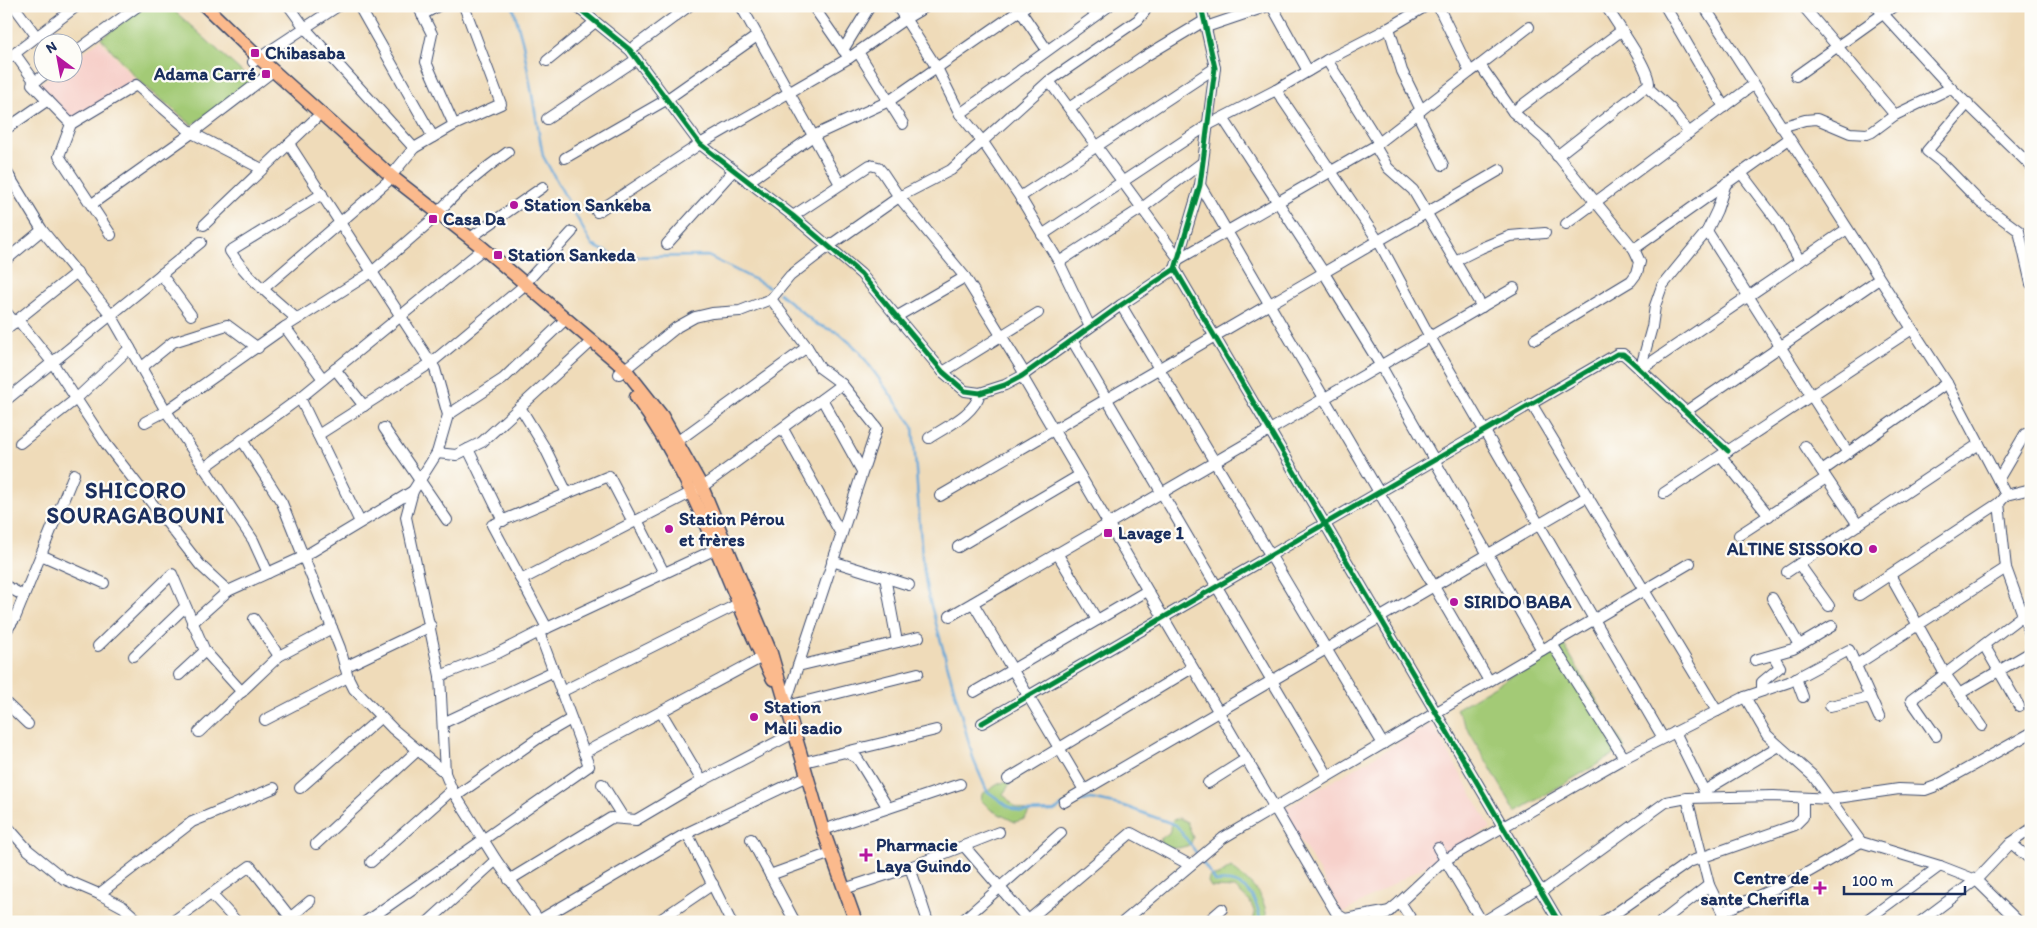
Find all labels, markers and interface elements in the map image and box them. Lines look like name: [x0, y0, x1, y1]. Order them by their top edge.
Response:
north arrow: [32, 32, 82, 82]
text: N: [43, 38, 60, 57]
place label: Chibasaba: [265, 42, 346, 64]
marker: Chibasaba: [249, 47, 261, 59]
place label: Adama Carré: [153, 63, 256, 85]
marker: Adama Carré: [260, 68, 272, 80]
place label: Station Sankeba: [524, 194, 652, 216]
marker: Station Sankeba: [508, 199, 520, 211]
place label: Casa Da: [443, 208, 506, 230]
marker: Casa Da: [427, 213, 439, 225]
place label: Station Sankeda: [508, 244, 636, 266]
marker: Station Sankeda: [492, 249, 504, 261]
district label: SHICORO SOURAGABOUNI: [46, 477, 226, 529]
place label: Station Pérou et frères: [679, 508, 785, 551]
place label: Lavage 1: [1118, 522, 1184, 544]
marker: Station Pérou et frères: [663, 523, 675, 535]
marker: Lavage 1: [1102, 527, 1114, 539]
place label: ALTINE SISSOKO: [1726, 538, 1863, 560]
marker: ALTINE SISSOKO: [1867, 543, 1879, 555]
place label: SIRIDO BABA: [1464, 591, 1572, 613]
marker: SIRIDO BABA: [1448, 596, 1460, 608]
place label: Station Mali sadio: [764, 696, 842, 739]
marker: Station Mali sadio: [748, 711, 760, 723]
place label: Pharmacie Laya Guindo: [876, 834, 971, 877]
marker: Pharmacie Laya Guindo: [860, 849, 872, 861]
scale bar: [1844, 863, 1966, 895]
place label: Centre de sante Cherifla: [1701, 867, 1809, 910]
text: 100 m: [1852, 872, 1894, 890]
marker: Centre de sante Cherifla: [1813, 881, 1827, 895]

